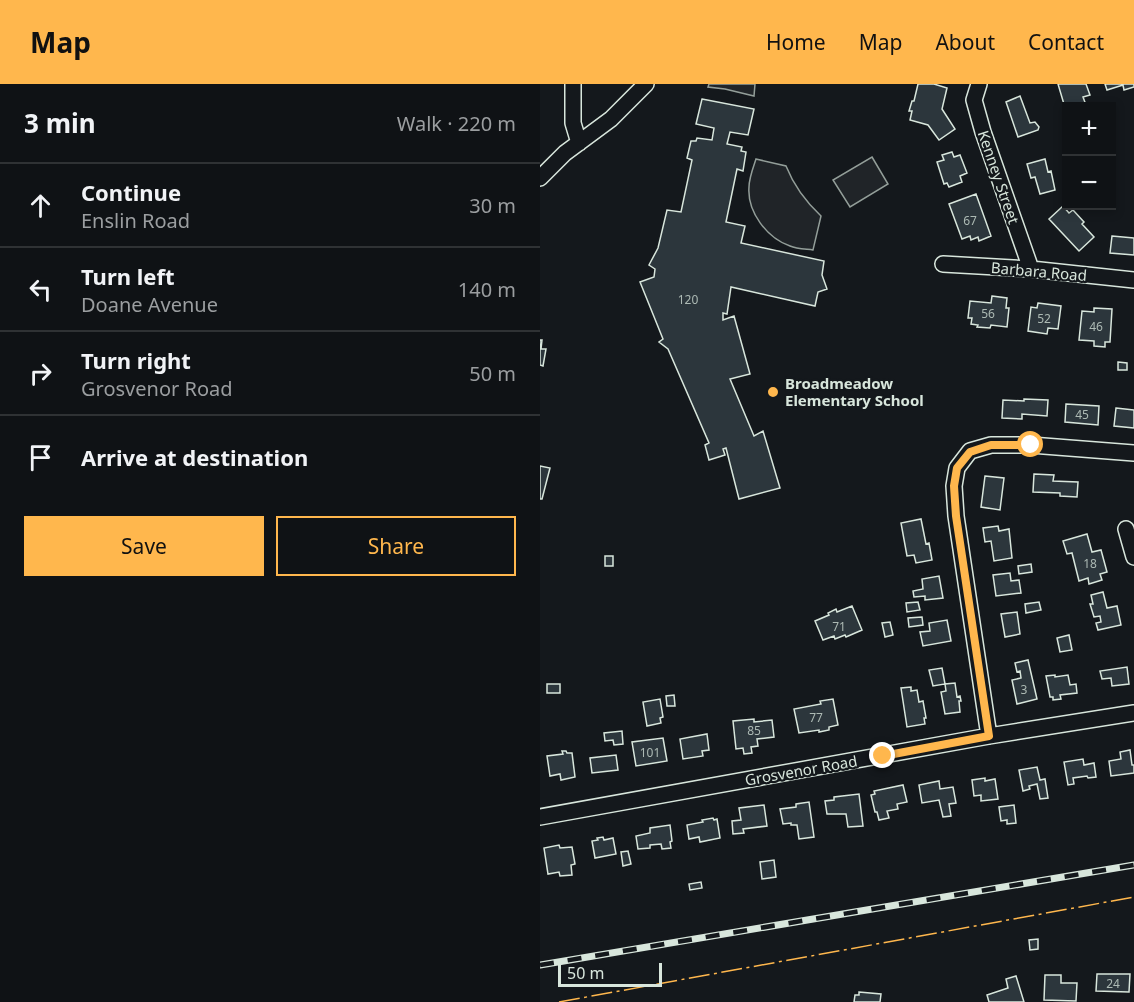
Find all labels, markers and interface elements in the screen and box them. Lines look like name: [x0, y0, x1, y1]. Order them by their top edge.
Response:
text: Map: [30, 23, 91, 61]
text: Home: [766, 28, 826, 56]
text: Map: [859, 28, 902, 56]
text: About: [935, 28, 995, 56]
text: Contact: [1028, 28, 1104, 56]
map controls: [1062, 102, 1116, 210]
button: +: [1062, 102, 1116, 156]
text: 3 min: [24, 105, 96, 141]
text: Walk · 220 m: [397, 110, 516, 137]
street label: Kenney Street: [974, 127, 1025, 227]
button: −: [1062, 156, 1116, 210]
text: Continue: [81, 177, 181, 207]
icon: ahead: [24, 189, 57, 222]
text: 30 m: [469, 192, 516, 219]
text: Enslin Road: [81, 207, 190, 234]
house number: 67: [963, 212, 977, 229]
street label: Barbara Road: [990, 257, 1088, 285]
text: Turn left: [81, 261, 175, 291]
icon: left: [24, 273, 57, 306]
text: 140 m: [458, 276, 516, 303]
text: Doane Avenue: [81, 291, 218, 318]
house number: 120: [678, 291, 698, 308]
house number: 56: [981, 305, 995, 322]
house number: 52: [1037, 310, 1051, 327]
house number: 46: [1089, 318, 1103, 335]
text: Turn right: [81, 345, 191, 375]
icon: right: [24, 357, 57, 390]
text: 50 m: [469, 360, 516, 387]
place label: Broadmeadow Elementary School: [785, 373, 924, 410]
text: Grosvenor Road: [81, 375, 233, 402]
marker: Broadmeadow Elementary School: [766, 385, 780, 399]
house number: 45: [1075, 406, 1089, 423]
route start: [1017, 431, 1043, 457]
icon: arrive: [24, 441, 57, 474]
text: Arrive at destination: [81, 442, 308, 472]
button: Save: [24, 516, 264, 576]
button: Share: [276, 516, 516, 576]
house number: 18: [1083, 555, 1097, 572]
house number: 71: [832, 618, 846, 635]
house number: 3: [1021, 681, 1028, 698]
house number: 77: [809, 709, 823, 726]
house number: 85: [747, 722, 761, 739]
route end: [869, 742, 895, 768]
house number: 101: [640, 744, 660, 761]
street label: Grosvenor Road: [743, 750, 859, 790]
scale bar: [558, 960, 662, 988]
text: 50 m: [567, 962, 604, 984]
house number: 24: [1106, 975, 1120, 992]

